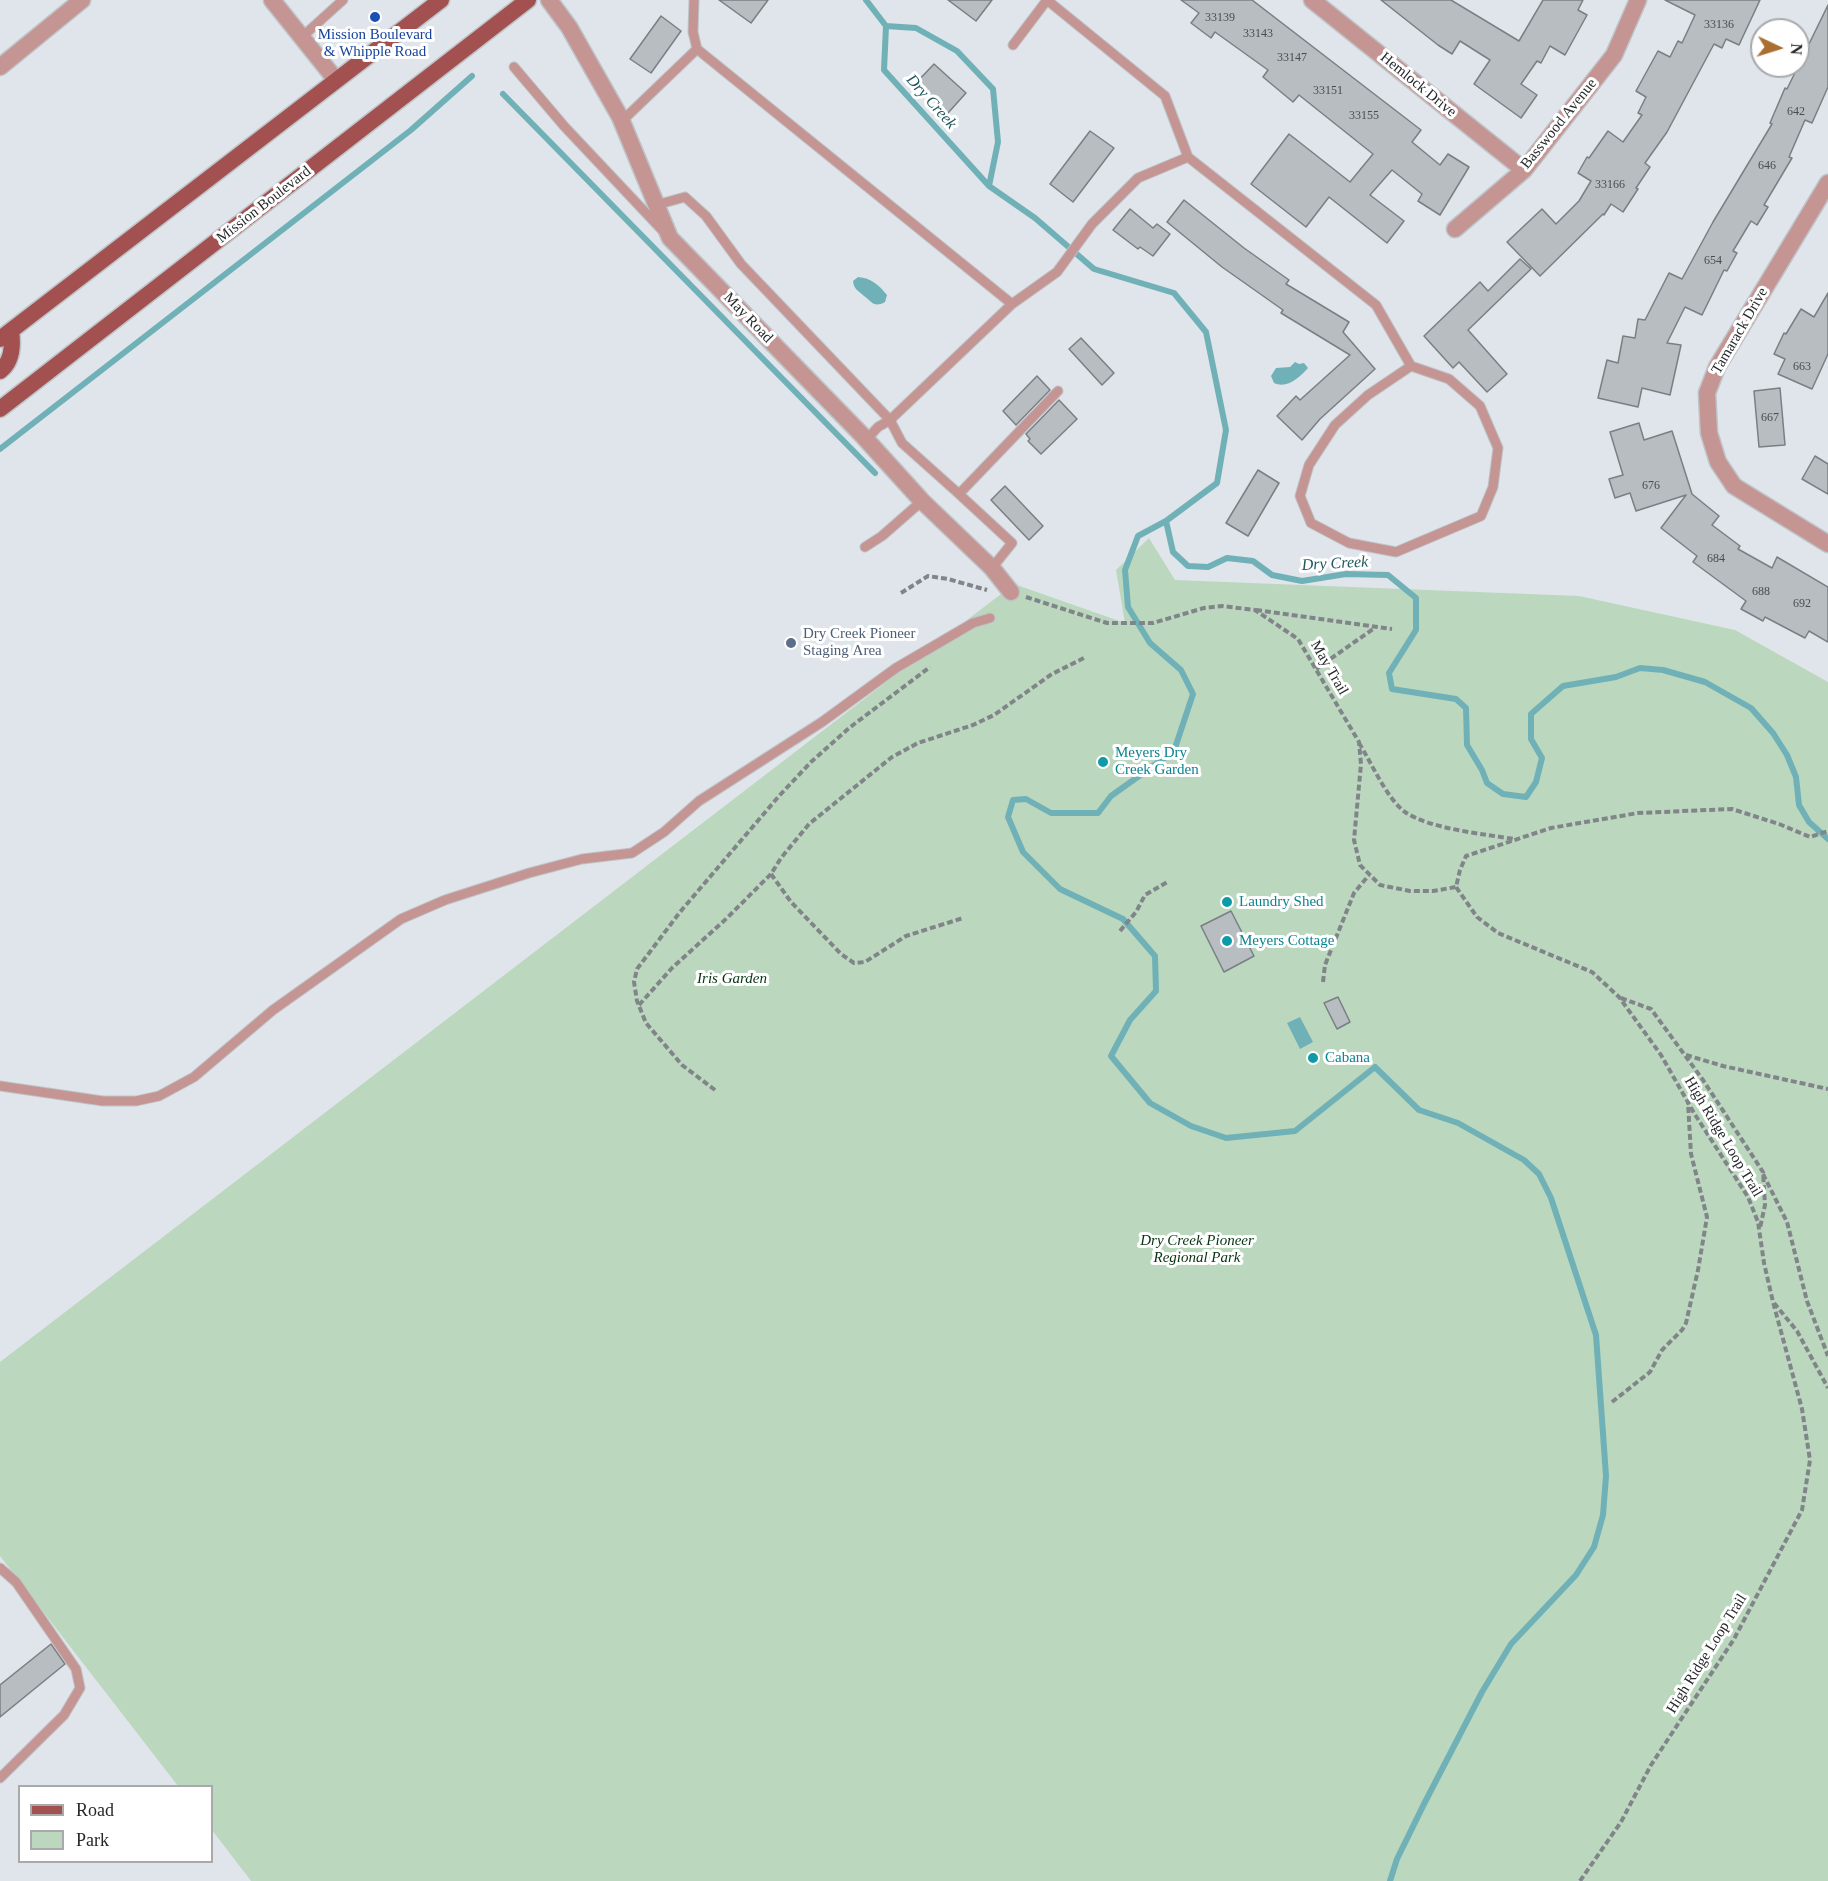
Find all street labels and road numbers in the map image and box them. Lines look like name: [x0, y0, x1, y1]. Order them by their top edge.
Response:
street label: Hemlock Drive: [1376, 49, 1460, 121]
street label: Basswood Avenue: [1517, 75, 1601, 173]
street label: Mission Boulevard: [213, 163, 315, 247]
street label: Tamarack Drive: [1708, 285, 1772, 377]
street label: May Road: [720, 289, 776, 347]
street label: May Trail: [1306, 638, 1352, 698]
street label: High Ridge Loop Trail: [1680, 1073, 1766, 1201]
street label: High Ridge Loop Trail: [1663, 1591, 1751, 1717]

